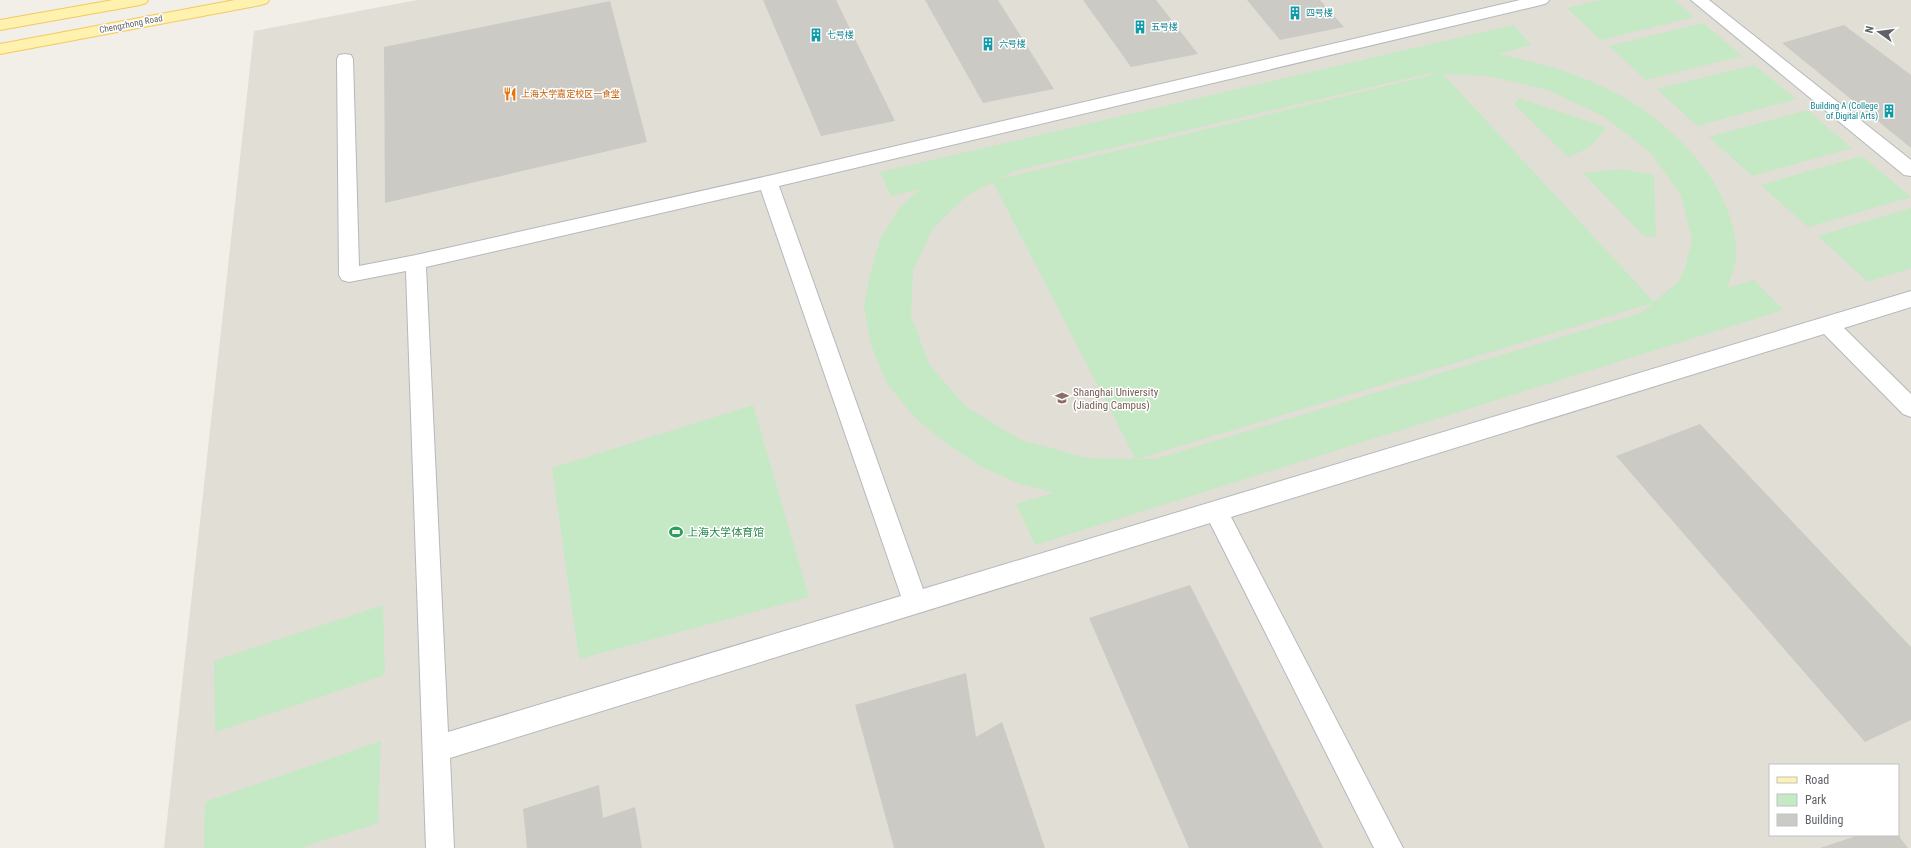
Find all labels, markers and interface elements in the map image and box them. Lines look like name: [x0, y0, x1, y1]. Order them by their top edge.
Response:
building icon: 四号楼: [1287, 5, 1303, 21]
place label: 四号楼: [1306, 8, 1333, 18]
north arrow: [1859, 12, 1899, 52]
street label: Chengzhong Road: [99, 13, 163, 35]
building icon: 五号楼: [1132, 19, 1148, 35]
place label: 五号楼: [1151, 22, 1178, 32]
text: N: [1863, 25, 1877, 35]
building icon: 七号楼: [808, 27, 824, 43]
place label: 七号楼: [827, 30, 854, 40]
building icon: 六号楼: [980, 36, 996, 52]
place label: 六号楼: [999, 39, 1026, 49]
restaurant icon: 上海大学嘉定校区一食堂: [502, 86, 518, 102]
place label: 上海大学嘉定校区一食堂: [521, 88, 620, 99]
place label: Building A (College of Digital Arts): [1811, 101, 1878, 122]
building icon: Building A (College of Digital Arts): [1881, 103, 1897, 119]
place label: Shanghai University (Jiading Campus): [1073, 386, 1159, 412]
school or university icon: Shanghai University (Jiading Campus): [1054, 390, 1070, 406]
sports icon: 上海大学体育馆: [668, 524, 684, 540]
place label: 上海大学体育馆: [687, 526, 764, 539]
legend: [1769, 764, 1899, 836]
text: Road: [1805, 773, 1829, 787]
text: Park: [1805, 793, 1827, 807]
text: Building: [1805, 813, 1843, 827]

